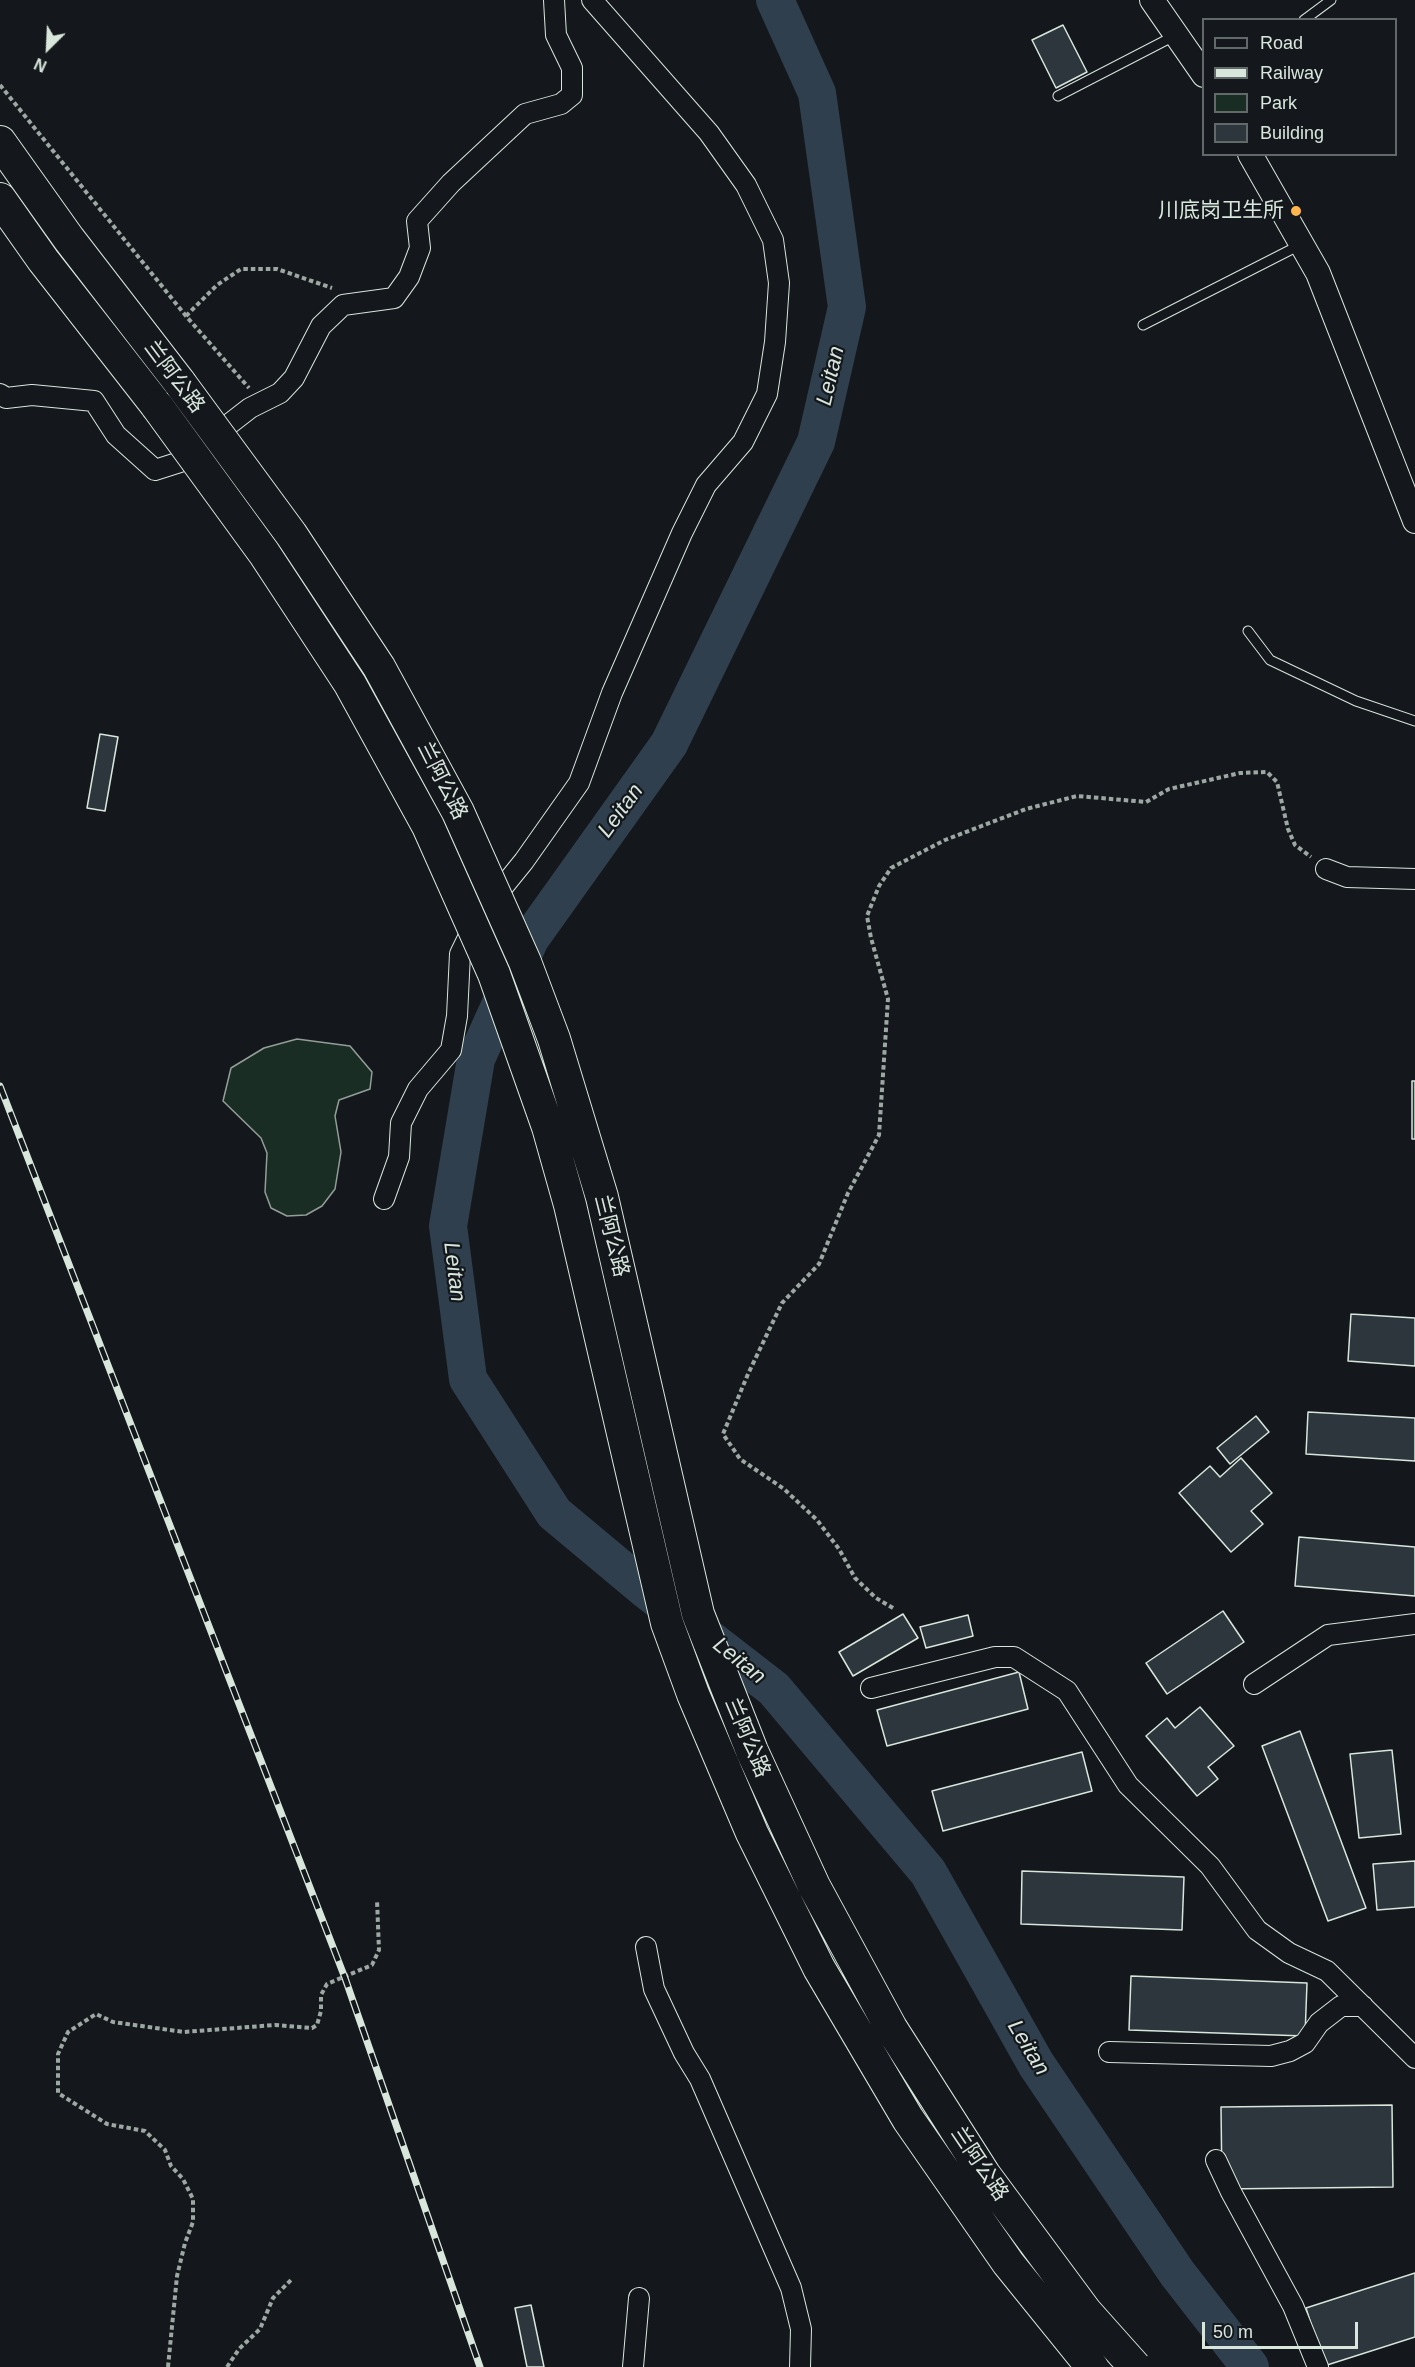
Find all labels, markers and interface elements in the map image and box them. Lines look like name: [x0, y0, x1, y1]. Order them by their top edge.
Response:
north arrow: [18, 18, 78, 78]
legend: [1202, 18, 1397, 156]
text: Road: [1260, 33, 1303, 53]
text: N: [32, 55, 49, 75]
text: Railway: [1260, 63, 1323, 83]
text: Park: [1260, 93, 1297, 113]
text: Building: [1260, 123, 1324, 143]
place label: 川底岗卫生所: [1158, 198, 1284, 224]
marker: 川底岗卫生所: [1289, 204, 1303, 218]
street label: 兰阿公路: [139, 336, 209, 418]
water label: Leitan: [811, 344, 851, 408]
street label: 兰阿公路: [412, 738, 472, 824]
water label: Leitan: [593, 779, 649, 843]
street label: 兰阿公路: [589, 1192, 633, 1280]
water label: Leitan: [437, 1241, 471, 1303]
water label: Leitan: [707, 1632, 771, 1690]
street label: 兰阿公路: [719, 1694, 775, 1782]
water label: Leitan: [1001, 2016, 1055, 2080]
street label: 兰阿公路: [945, 2122, 1013, 2206]
scale bar: [1205, 2310, 1361, 2348]
text: 50 m: [1213, 2322, 1253, 2342]

